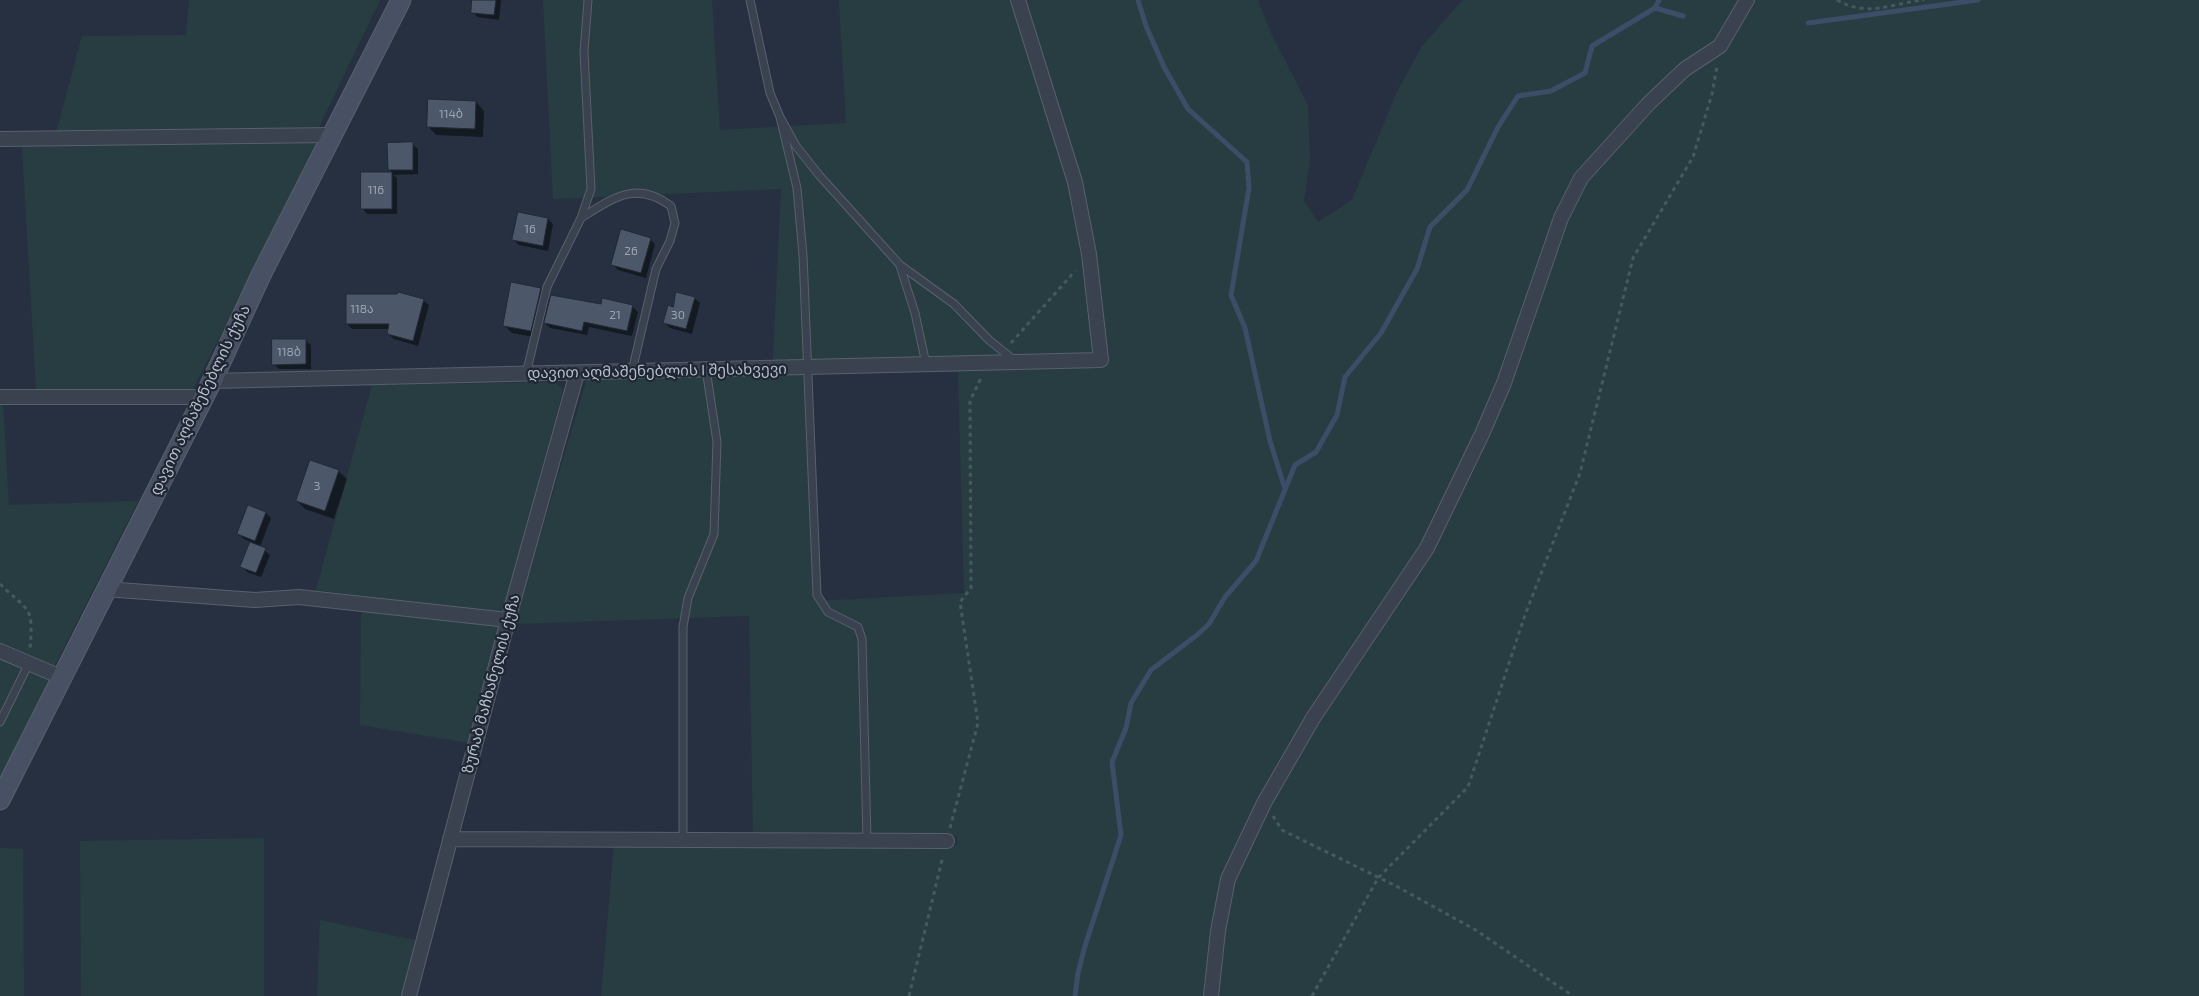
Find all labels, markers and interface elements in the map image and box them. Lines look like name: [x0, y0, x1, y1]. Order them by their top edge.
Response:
house number: 114ბ: [439, 107, 463, 121]
house number: 116: [368, 183, 384, 197]
house number: 16: [524, 222, 536, 236]
house number: 26: [624, 244, 638, 258]
street label: დავით აღმაშენებლის ქუჩა: [146, 302, 254, 498]
house number: 118ა: [350, 302, 374, 316]
house number: 21: [609, 308, 621, 322]
house number: 30: [671, 308, 685, 322]
house number: 118ბ: [277, 345, 301, 359]
street label: დავით აღმაშენებლის I შესახვევი: [527, 360, 787, 382]
house number: 3: [314, 479, 320, 493]
street label: ზურაბ მაჩხანელის ქუჩა: [458, 593, 524, 775]

